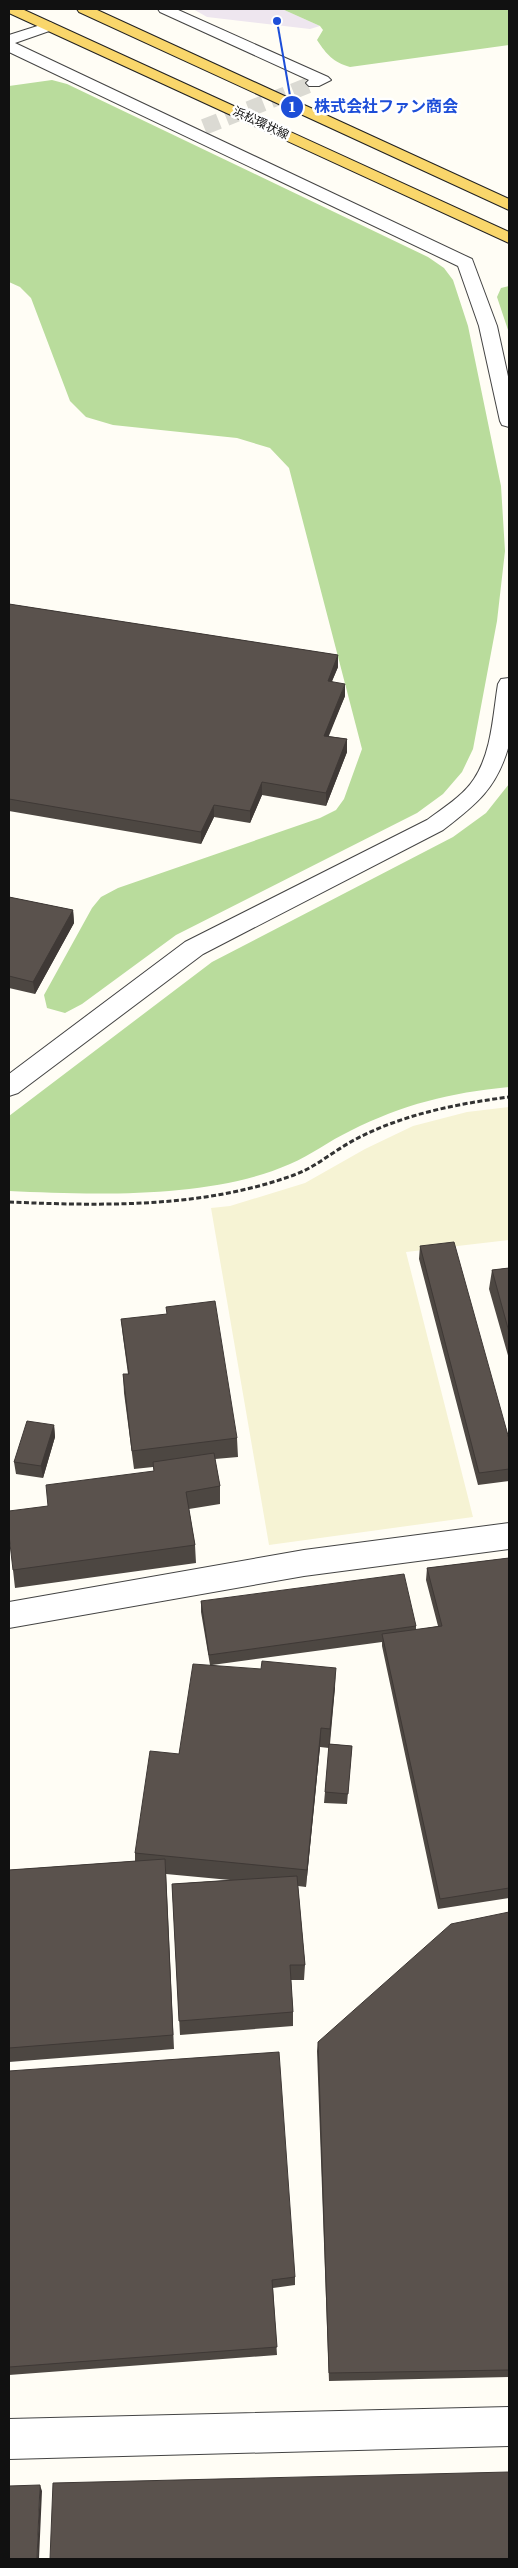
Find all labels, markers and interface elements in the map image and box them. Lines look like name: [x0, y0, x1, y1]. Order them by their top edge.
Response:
callout: 株式会社ファン商会: [279, 91, 468, 122]
text: 株式会社ファン商会: [314, 95, 458, 117]
text: 1: [288, 96, 296, 117]
street label: 浜松環状線: [230, 103, 292, 143]

